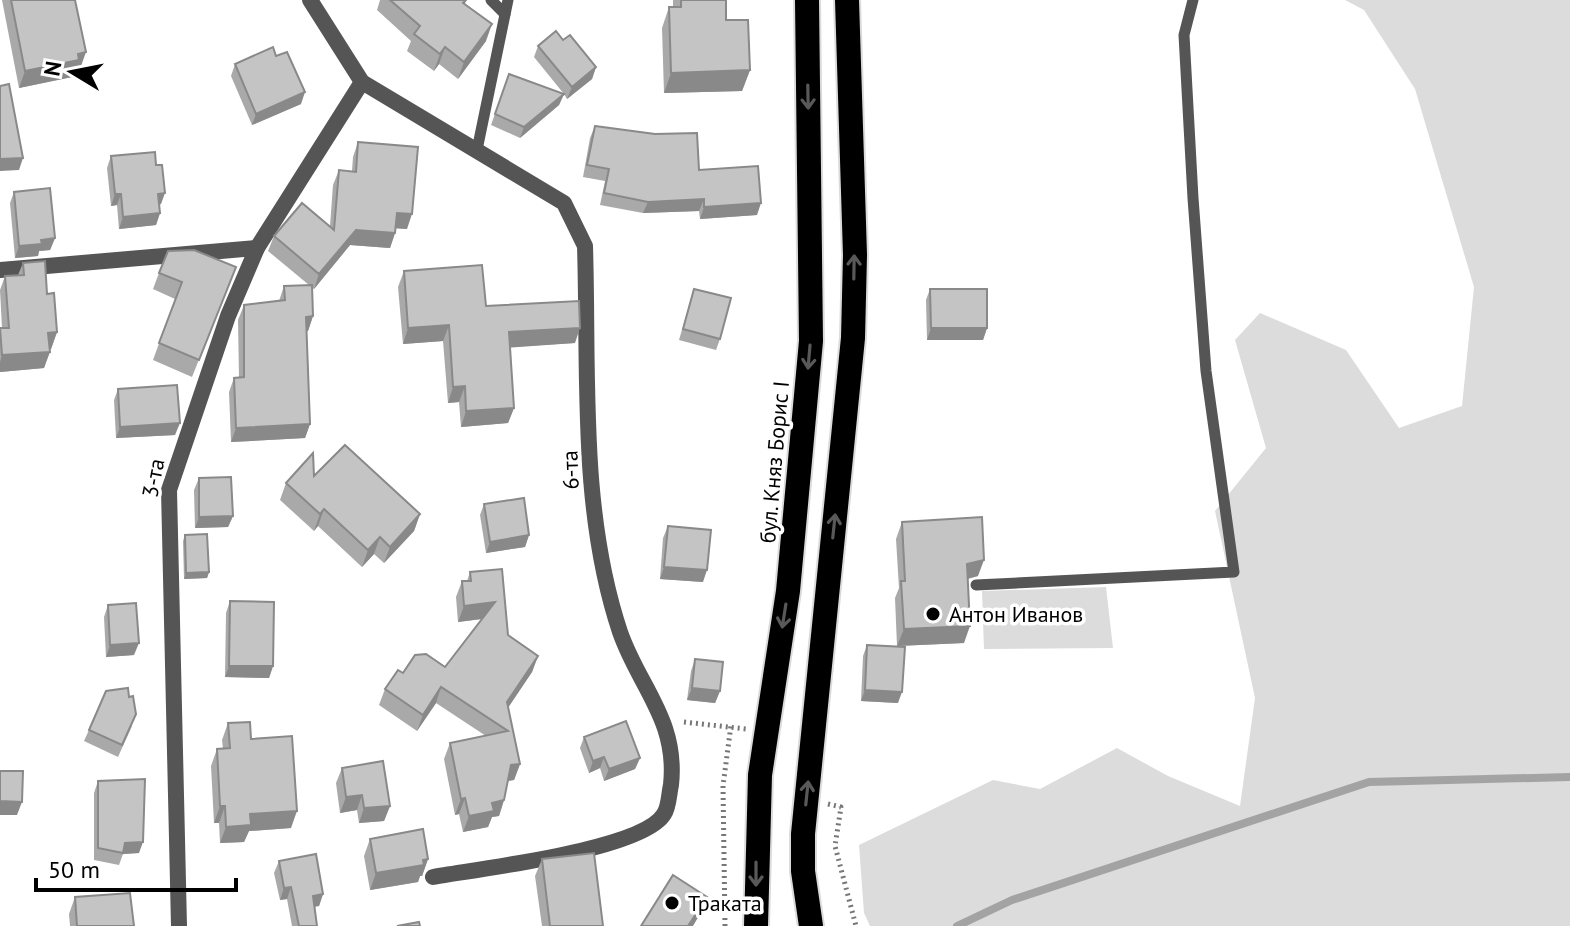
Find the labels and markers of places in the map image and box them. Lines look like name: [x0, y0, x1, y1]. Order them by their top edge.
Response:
place label: Антон Иванов: [949, 600, 1083, 628]
marker: Антон Иванов: [924, 605, 942, 623]
place label: Траката: [688, 889, 762, 917]
marker: Траката: [663, 894, 681, 912]

